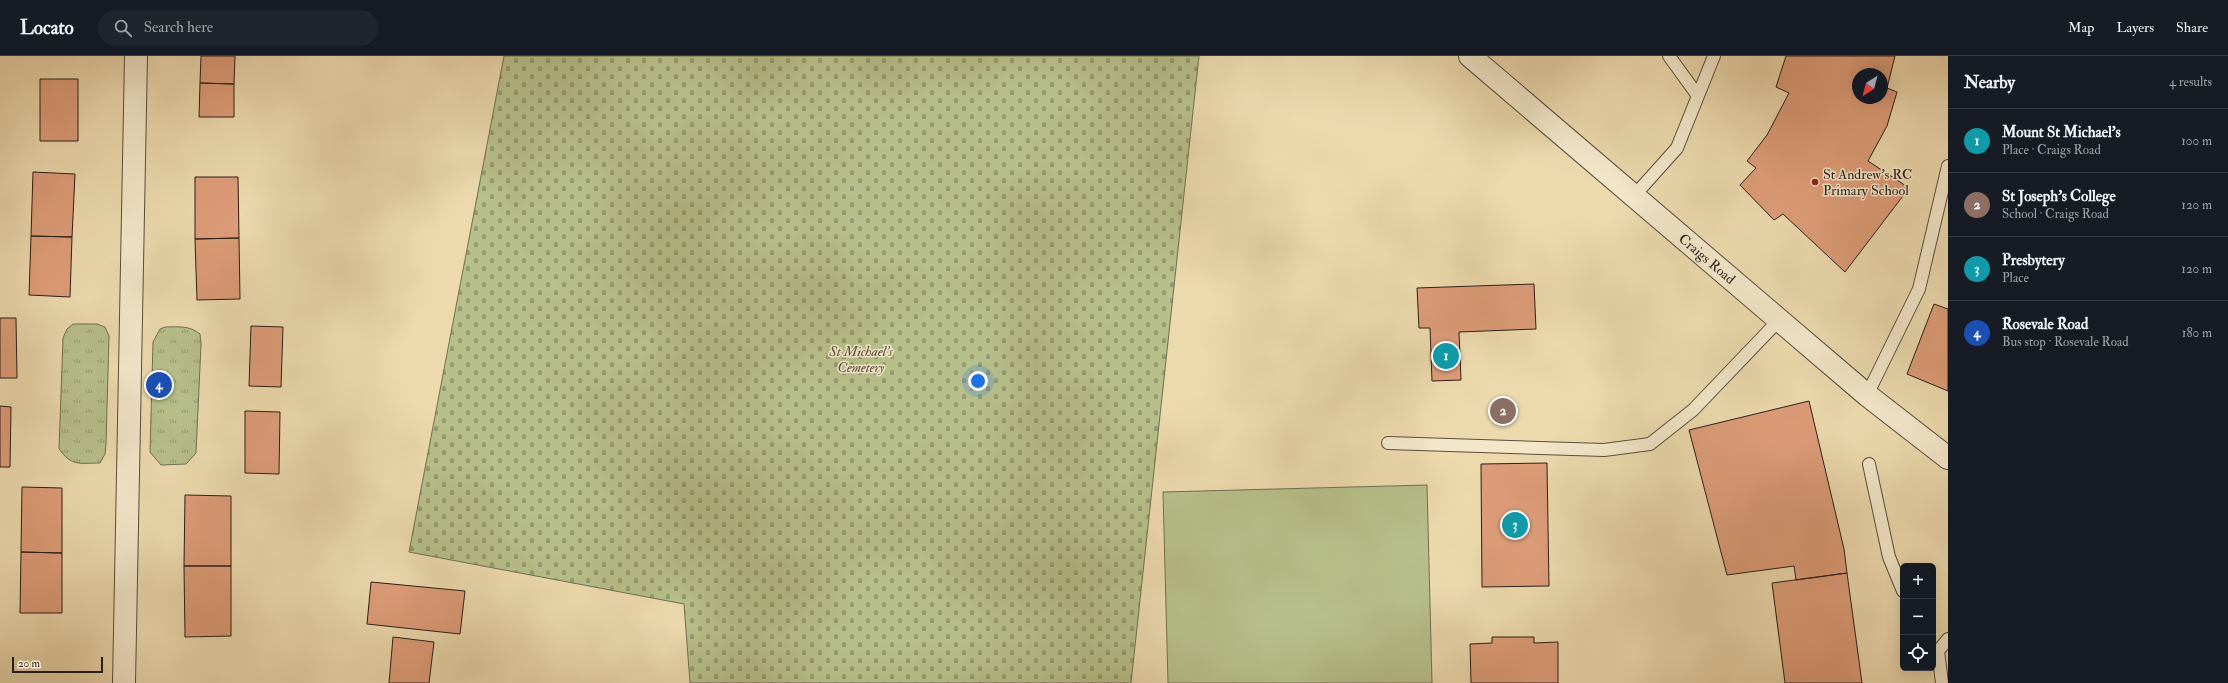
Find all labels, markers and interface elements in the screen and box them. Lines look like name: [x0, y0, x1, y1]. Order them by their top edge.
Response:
search box: [98, 10, 378, 46]
text: Locato: [20, 16, 74, 40]
icon: search: [112, 17, 134, 39]
text: Search here: [144, 18, 213, 37]
text: Map: [2068, 19, 2094, 36]
text: Layers: [2116, 19, 2154, 36]
text: Share: [2176, 19, 2208, 36]
north arrow: [1852, 68, 1888, 104]
text: Nearby: [1964, 72, 2015, 93]
text: 4 results: [2169, 74, 2212, 90]
text: Mount St Michael's: [2002, 123, 2121, 142]
text: 1: [1975, 133, 1979, 149]
text: 100 m: [2181, 133, 2212, 149]
text: Place · Craigs Road: [2002, 142, 2101, 158]
place label: St Andrew's RC Primary School: [1823, 166, 1912, 200]
marker: St Andrew's RC Primary School: [1810, 177, 1820, 187]
text: St Joseph's College: [2002, 187, 2116, 206]
text: 2: [1974, 197, 1980, 213]
text: 120 m: [2181, 197, 2212, 213]
text: School · Craigs Road: [2002, 206, 2109, 222]
street label: Craigs Road: [1676, 230, 1739, 287]
text: Presbytery: [2002, 251, 2065, 270]
text: 3: [1975, 261, 1980, 277]
text: 120 m: [2181, 261, 2212, 277]
text: Place: [2002, 270, 2029, 286]
text: Rosevale Road: [2002, 315, 2088, 334]
text: 4: [1973, 325, 1981, 341]
text: 180 m: [2182, 325, 2212, 341]
text: Bus stop · Rosevale Road: [2002, 334, 2129, 350]
pin: 1: [1433, 341, 1459, 371]
park label: St Michael's Cemetery: [828, 343, 894, 376]
pin: 4: [146, 370, 172, 400]
your location: [968, 371, 988, 391]
pin: 2: [1490, 396, 1516, 426]
pin: 3: [1502, 510, 1528, 540]
map controls: [1900, 563, 1936, 671]
button: +: [1900, 563, 1936, 599]
button: −: [1900, 599, 1936, 635]
button: locate: [1900, 635, 1936, 671]
scale bar: [12, 655, 103, 674]
text: 20 m: [18, 657, 40, 670]

